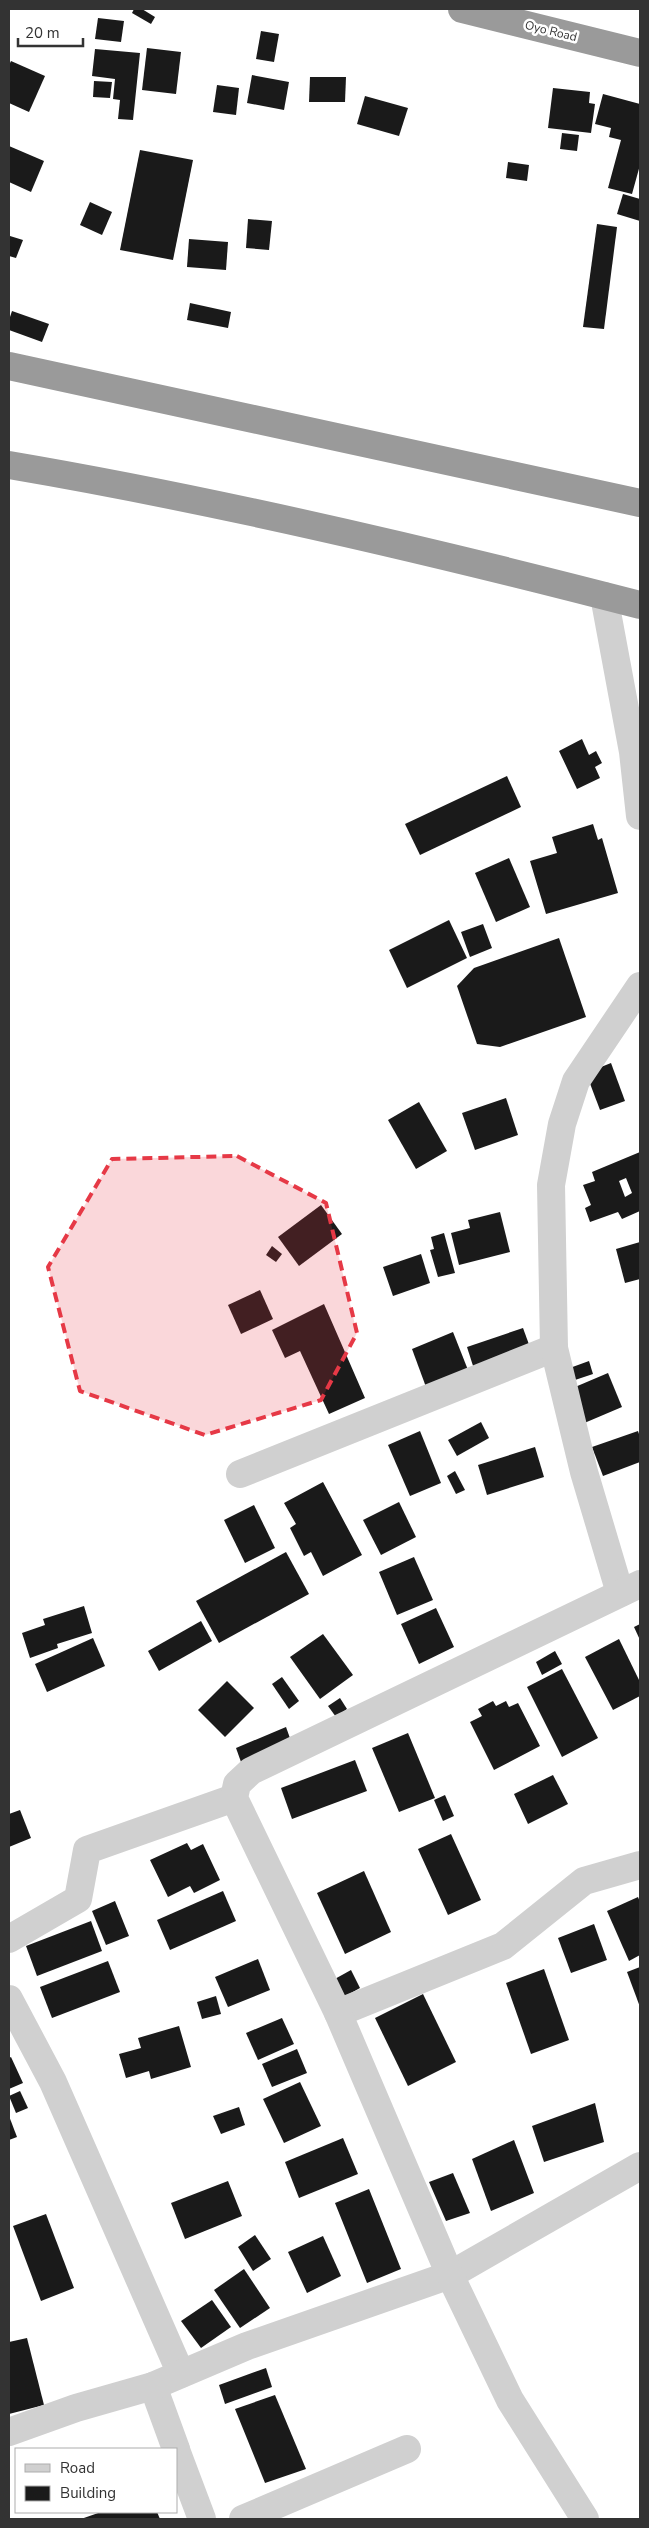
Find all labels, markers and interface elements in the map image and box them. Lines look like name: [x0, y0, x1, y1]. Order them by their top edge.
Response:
scale bar: [18, 15, 82, 47]
street label: Oyo Road: [523, 17, 579, 45]
text: 20 m: [25, 23, 60, 43]
legend: [15, 2448, 178, 2513]
text: Road: [60, 2458, 95, 2478]
text: Building: [60, 2483, 116, 2503]

